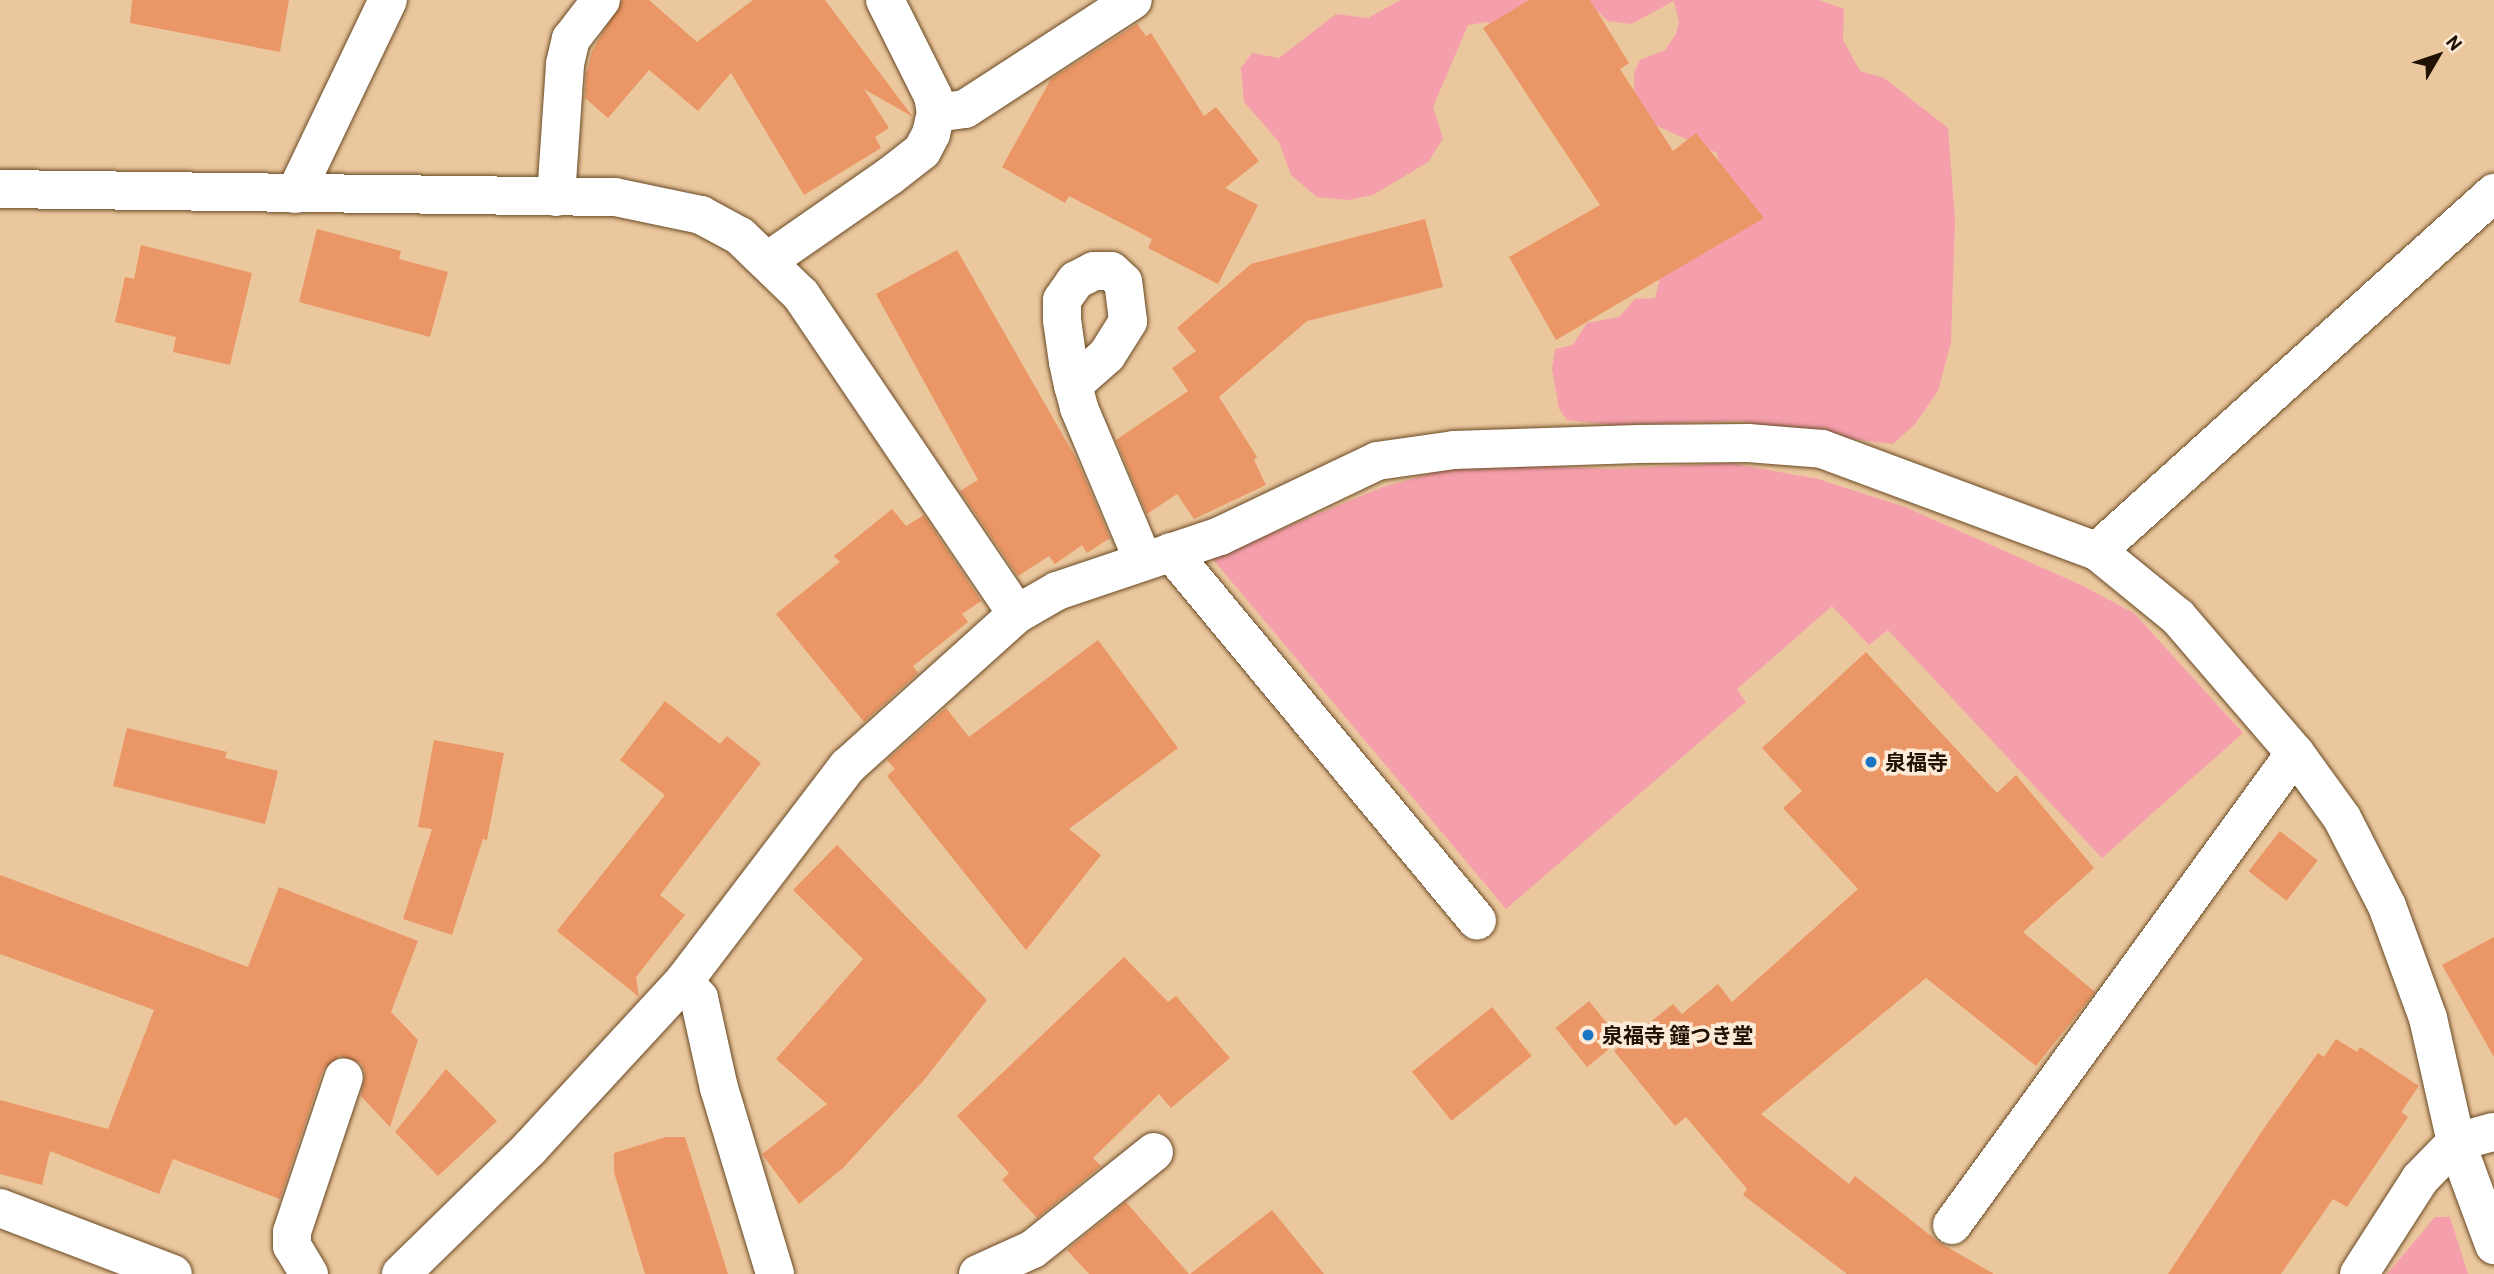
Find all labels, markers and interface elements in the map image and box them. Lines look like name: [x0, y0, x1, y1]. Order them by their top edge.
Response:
north arrow: [2403, 21, 2473, 91]
text: N: [2442, 30, 2468, 55]
place label: 泉福寺: [1885, 749, 1948, 775]
marker: 泉福寺: [1863, 754, 1879, 770]
place label: 泉福寺 鐘つき堂: [1602, 1022, 1753, 1048]
marker: 泉福寺 鐘つき堂: [1580, 1027, 1596, 1043]

